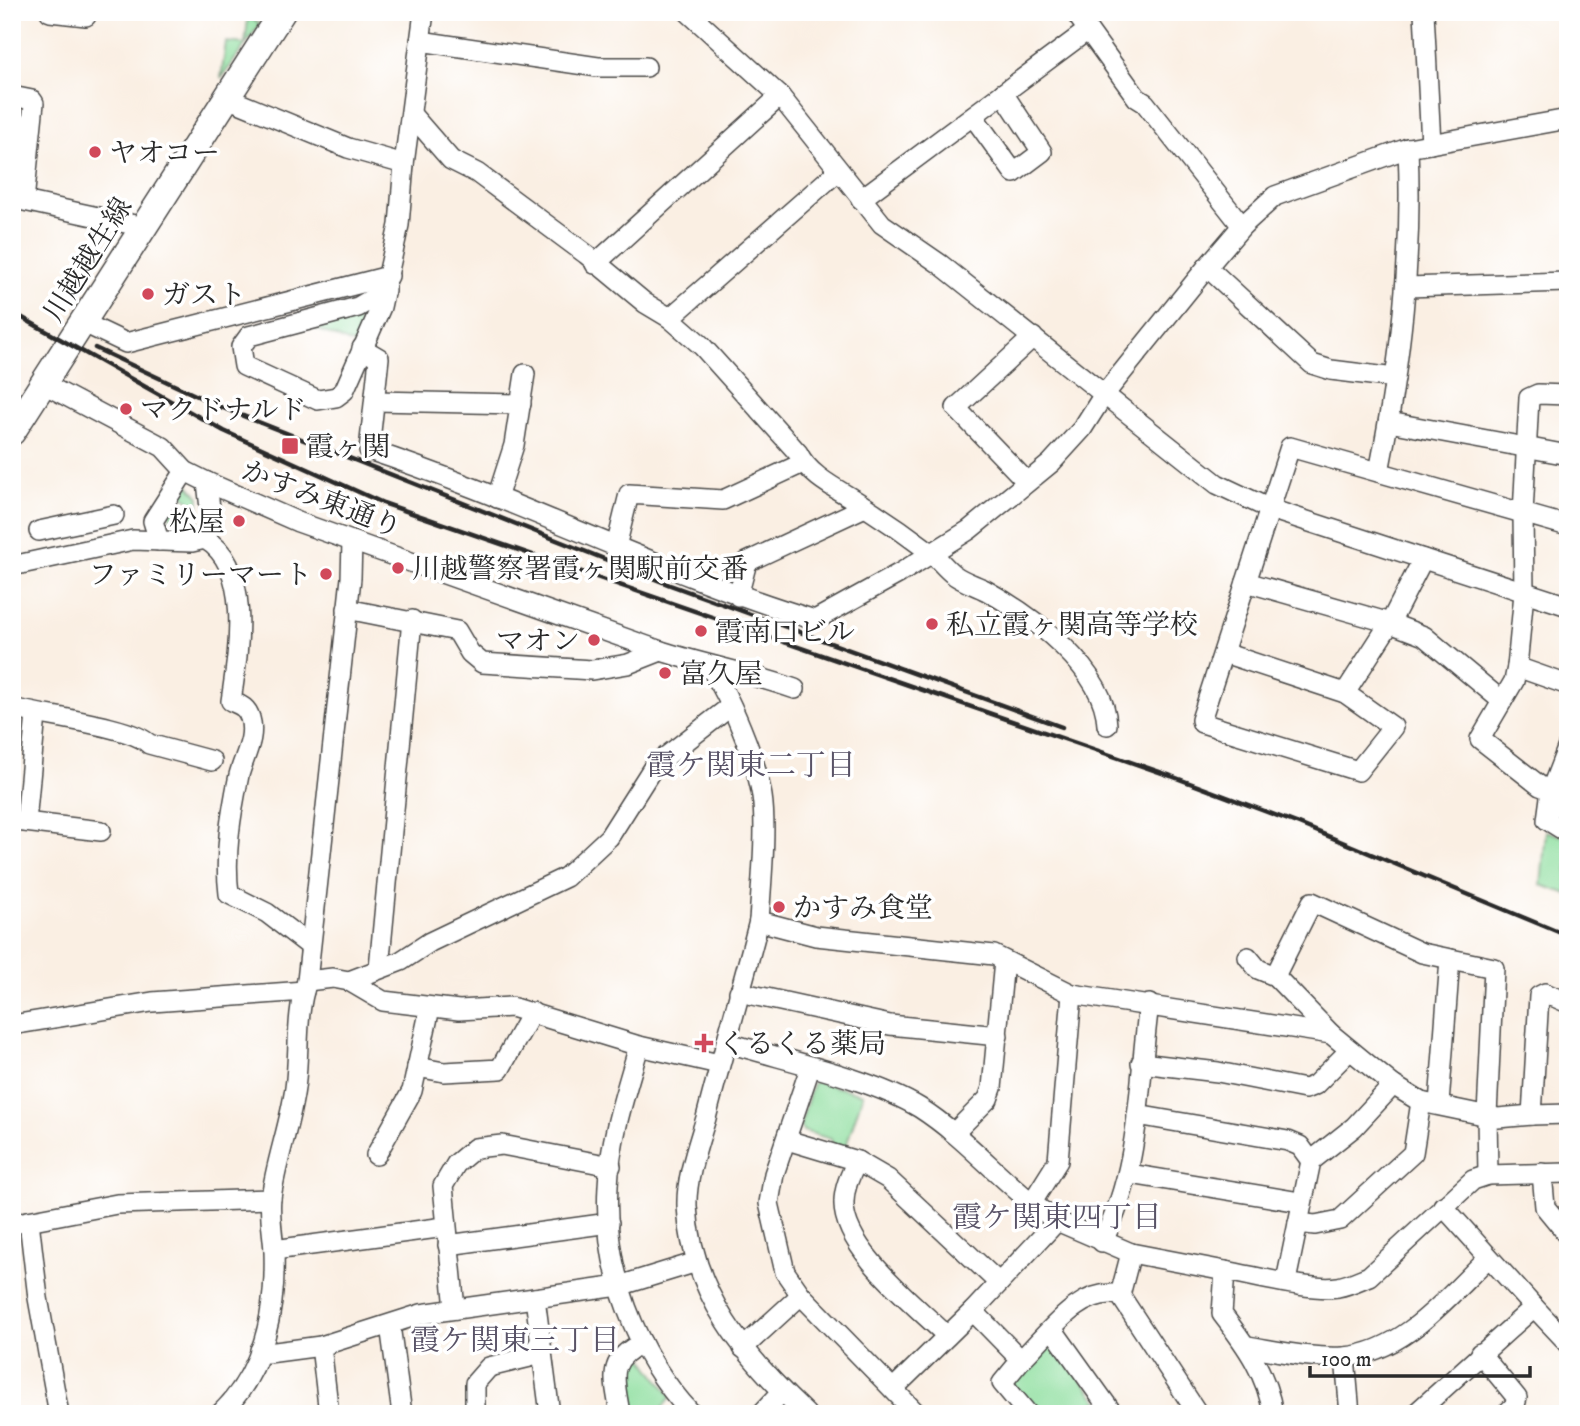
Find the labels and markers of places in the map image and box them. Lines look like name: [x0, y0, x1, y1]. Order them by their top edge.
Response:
place label: ヤオコー: [109, 136, 220, 171]
marker: ヤオコー: [87, 144, 103, 160]
place label: ガスト: [162, 278, 246, 313]
marker: ガスト: [140, 286, 156, 302]
place label: マクドナルド: [140, 393, 307, 428]
marker: マクドナルド: [118, 401, 134, 417]
place label: 霞ヶ関: [306, 430, 390, 465]
marker: 霞ヶ関: [280, 436, 300, 456]
place label: 松屋: [169, 505, 225, 540]
marker: 松屋: [231, 513, 247, 529]
place label: 川越警察署霞ヶ関駅前交番: [412, 552, 748, 587]
place label: ファミリーマート: [89, 558, 312, 593]
marker: 川越警察署霞ヶ関駅前交番: [390, 560, 406, 576]
marker: ファミリーマート: [318, 566, 334, 582]
place label: 私立霞ヶ関高等学校: [946, 608, 1198, 643]
place label: 霞南口ビル: [715, 615, 855, 650]
marker: 私立霞ヶ関高等学校: [924, 616, 940, 632]
marker: 霞南口ビル: [693, 623, 709, 639]
place label: マオン: [496, 624, 580, 659]
marker: マオン: [586, 632, 602, 648]
place label: 富久屋: [679, 657, 763, 692]
marker: 富久屋: [657, 665, 673, 681]
place label: かすみ食堂: [793, 891, 933, 926]
marker: かすみ食堂: [771, 899, 787, 915]
place label: くるくる薬局: [718, 1027, 886, 1062]
marker: くるくる薬局: [696, 1035, 712, 1051]

